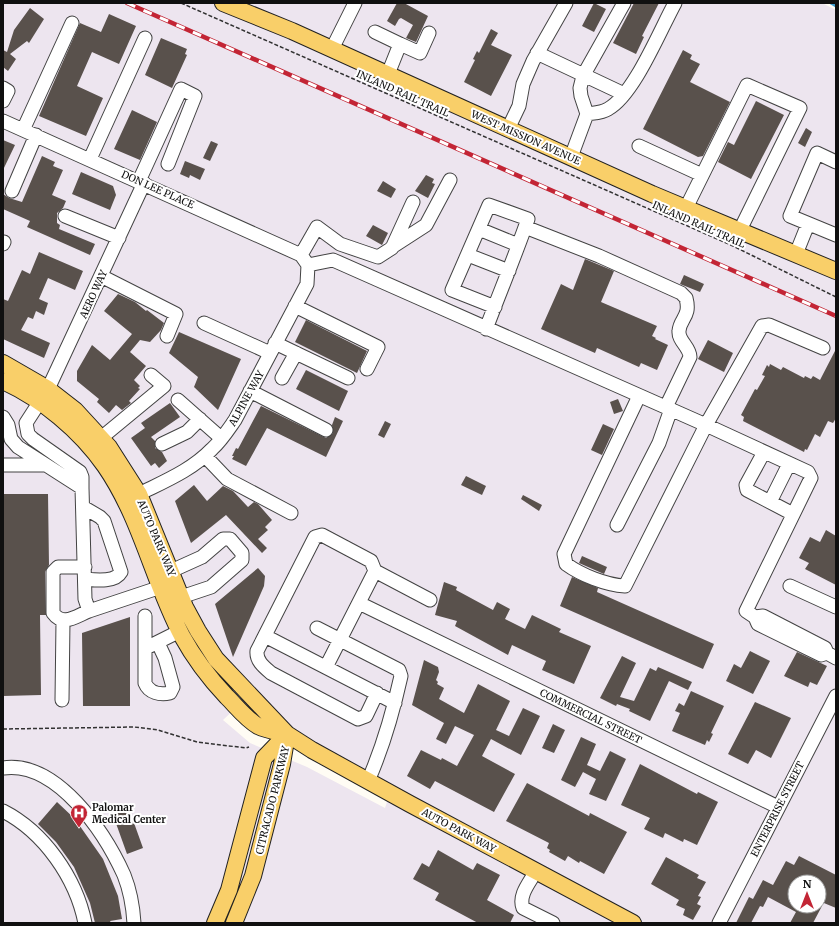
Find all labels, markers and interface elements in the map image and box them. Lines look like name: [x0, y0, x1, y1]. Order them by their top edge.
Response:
street label: INLAND RAIL TRAIL: [354, 67, 452, 120]
street label: WEST MISSION AVENUE: [468, 107, 583, 168]
street label: DON LEE PLACE: [119, 168, 197, 212]
street label: INLAND RAIL TRAIL: [650, 198, 748, 251]
street label: AERO WAY: [76, 268, 111, 321]
street label: ALPINE WAY: [225, 368, 267, 429]
street label: AUTO PARK WAY: [134, 497, 179, 579]
street label: COMMERCIAL STREET: [538, 686, 644, 747]
street label: CITRACADO PARKWAY: [253, 744, 292, 856]
street label: ENTERPRISE STREET: [748, 759, 807, 859]
place label: Palomar Medical Center: [92, 801, 166, 826]
hospital icon: Palomar Medical Center: [69, 803, 89, 828]
street label: AUTO PARK WAY: [419, 805, 499, 856]
north arrow: [787, 874, 827, 914]
text: N: [803, 877, 812, 891]

